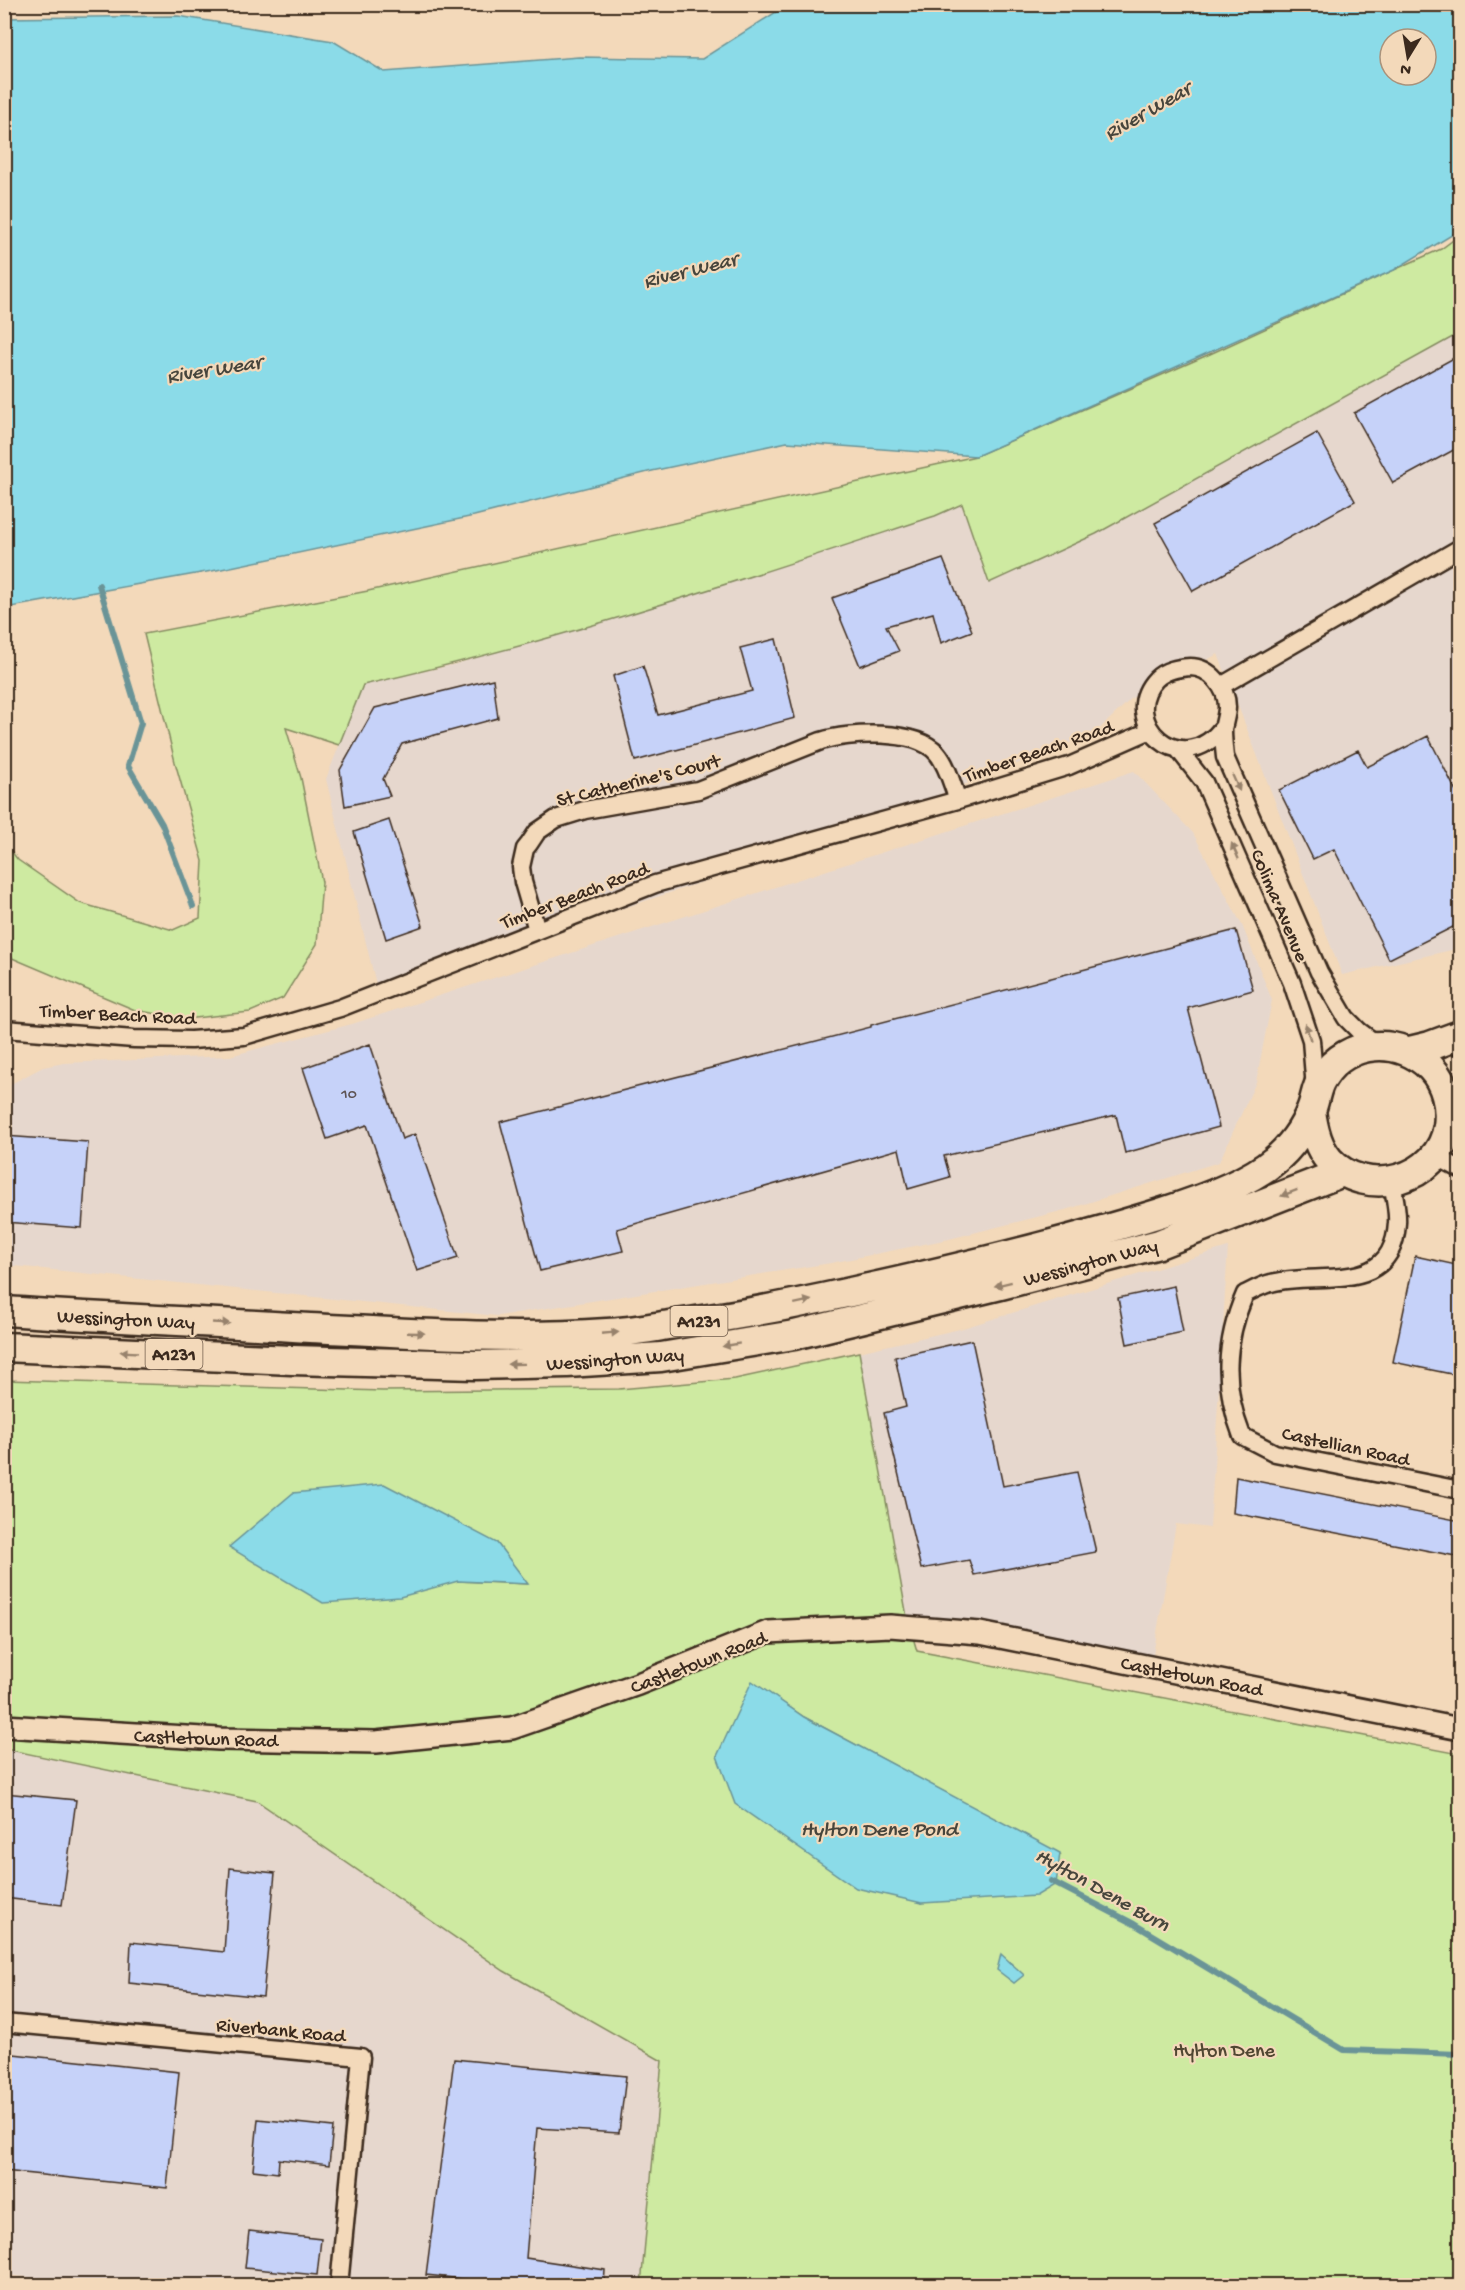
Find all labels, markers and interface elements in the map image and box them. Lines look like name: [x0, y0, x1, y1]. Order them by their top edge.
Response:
north arrow: [1378, 27, 1438, 87]
text: N: [1398, 58, 1413, 79]
water label: River Wear: [1101, 76, 1200, 148]
water label: River Wear: [641, 248, 745, 296]
water label: River Wear: [165, 351, 268, 391]
street label: Timber Beach Road: [960, 716, 1119, 790]
street label: St Catherine's Court: [555, 751, 725, 814]
one-way arrow: [1231, 775, 1241, 793]
one-way arrow: [1230, 842, 1240, 860]
street label: Colima Avenue: [1244, 847, 1312, 967]
street label: Timber Beach Road: [497, 858, 655, 936]
street label: Timber Beach Road: [38, 1001, 199, 1032]
one-way arrow: [1303, 1023, 1312, 1041]
house number: 10: [340, 1086, 357, 1105]
one-way arrow: [1279, 1188, 1297, 1198]
street label: Wessington Way: [1021, 1235, 1161, 1293]
one-way arrow: [994, 1280, 1013, 1290]
one-way arrow: [794, 1297, 813, 1306]
street label: Wessington Way: [56, 1306, 195, 1337]
road number: A1231: [670, 1306, 728, 1336]
one-way arrow: [211, 1318, 230, 1328]
one-way arrow: [406, 1328, 425, 1337]
one-way arrow: [601, 1328, 620, 1338]
road number: A1231: [146, 1339, 202, 1369]
one-way arrow: [722, 1341, 741, 1350]
street label: Wessington Way: [546, 1345, 685, 1378]
one-way arrow: [120, 1347, 139, 1356]
one-way arrow: [507, 1359, 526, 1369]
street label: Castellian Road: [1279, 1424, 1413, 1474]
street label: Castletown Road: [628, 1627, 773, 1701]
street label: Castletown Road: [1118, 1653, 1267, 1704]
street label: Castletown Road: [133, 1726, 281, 1755]
water label: Hylton Dene Pond: [801, 1819, 960, 1844]
water label: Hylton Dene Burn: [1030, 1845, 1174, 1940]
street label: Riverbank Road: [215, 2015, 348, 2050]
park label: Hylton Dene: [1173, 2041, 1275, 2064]

